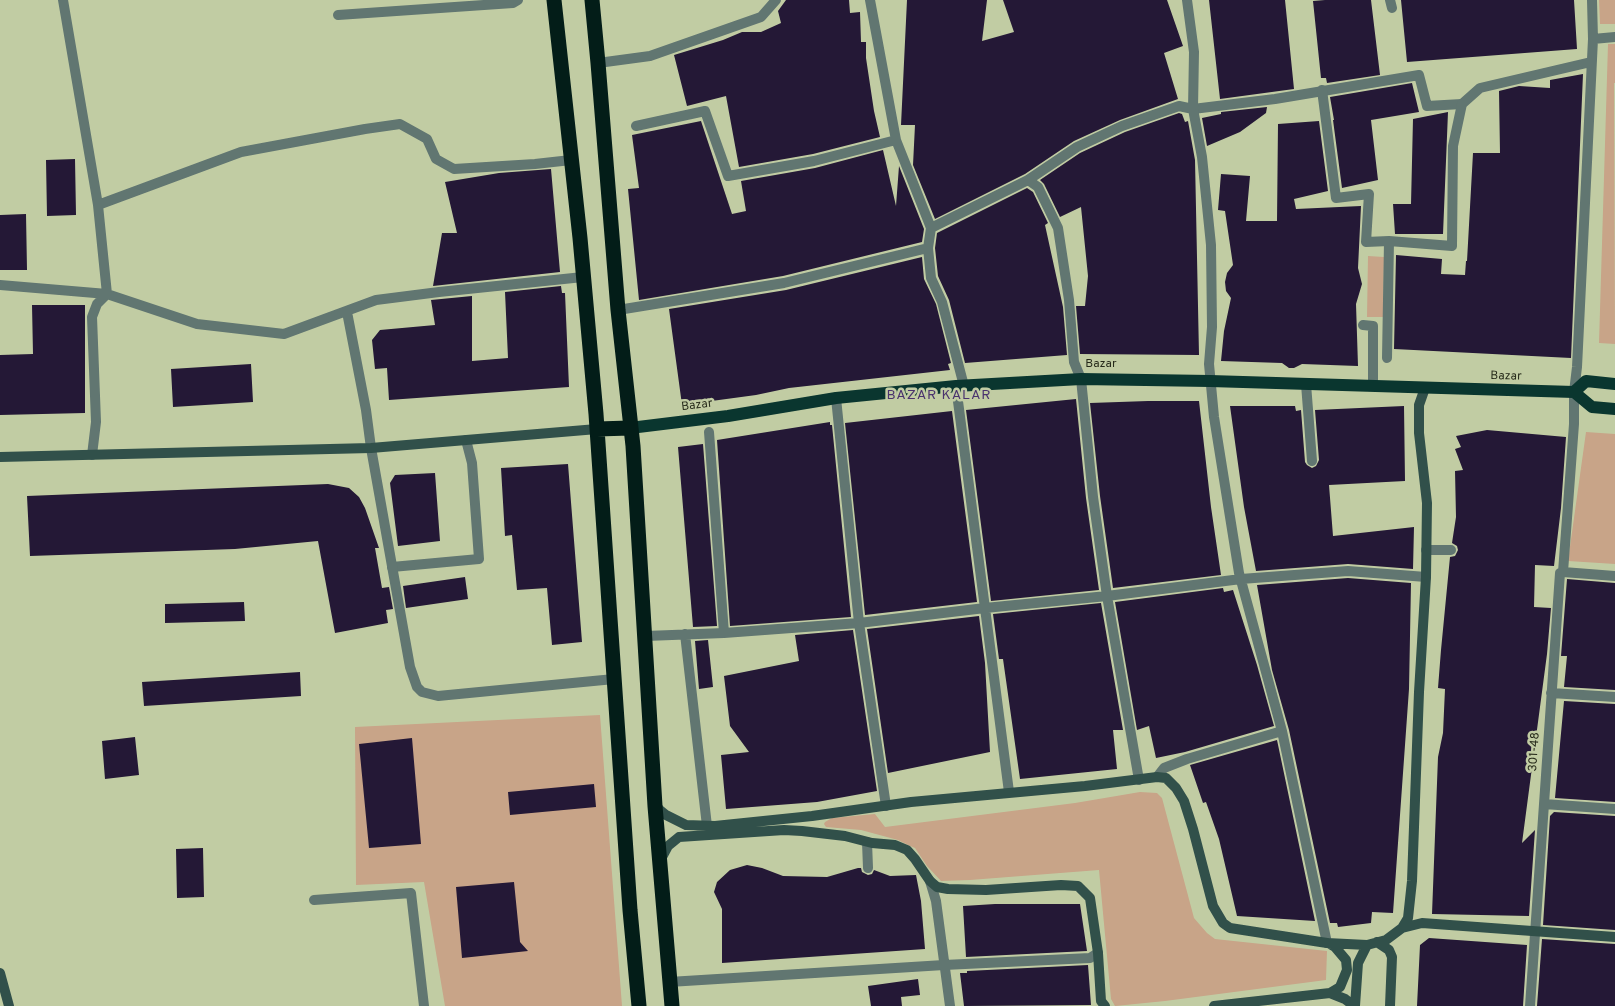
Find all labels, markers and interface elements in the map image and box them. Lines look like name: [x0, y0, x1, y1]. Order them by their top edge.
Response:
street label: Bazar: [1085, 358, 1117, 372]
street label: Bazar: [1490, 370, 1522, 384]
district label: BAZAR KALAR: [885, 388, 993, 404]
street label: Bazar: [680, 397, 714, 415]
street label: 301-48: [1526, 732, 1544, 772]

